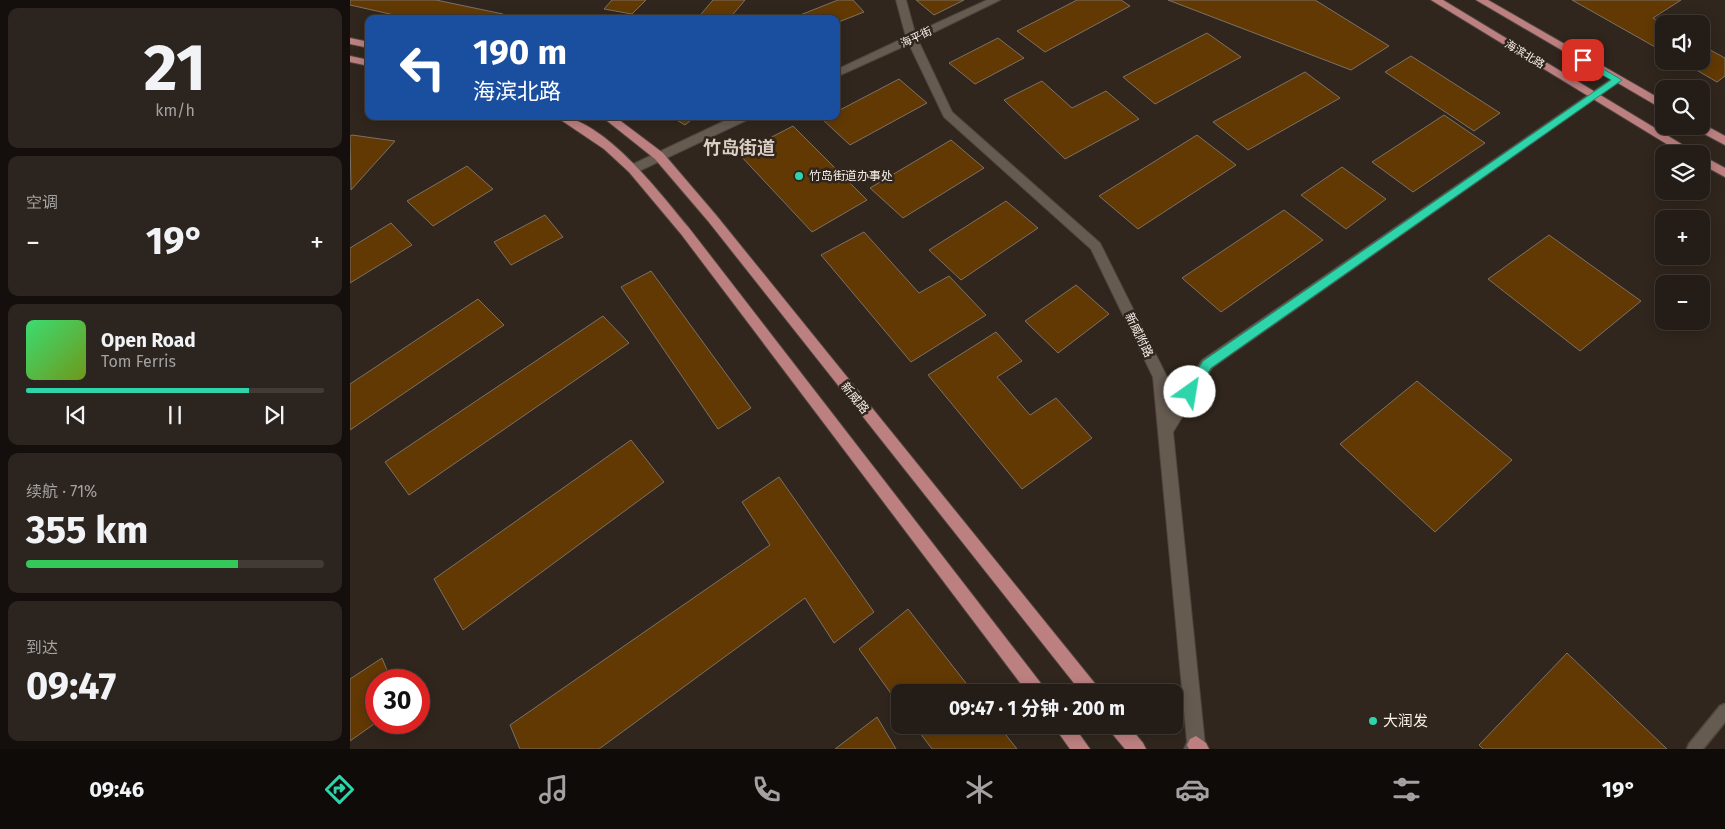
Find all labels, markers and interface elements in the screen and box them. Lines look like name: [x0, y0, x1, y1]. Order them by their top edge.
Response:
map controls: [1655, 15, 1710, 330]
button: sound: [1655, 15, 1710, 70]
street label: 海平街: [899, 25, 934, 50]
text: 21: [144, 29, 206, 107]
text: 190 m: [473, 31, 567, 73]
icon: left: [390, 35, 455, 100]
street label: 海滨北路: [1503, 38, 1547, 71]
pin: [1562, 39, 1604, 81]
icon: arrive: [1569, 46, 1597, 74]
text: 海滨北路: [473, 78, 561, 105]
button: search: [1655, 80, 1710, 135]
text: km/h: [155, 101, 195, 120]
district label: 竹岛街道: [703, 137, 775, 159]
button: layers: [1655, 145, 1710, 200]
place label: 竹岛街道办事处: [809, 169, 893, 183]
marker: 竹岛街道办事处: [793, 170, 805, 182]
text: 空调: [26, 193, 58, 212]
button: +: [1655, 210, 1710, 265]
text: 19°: [146, 218, 204, 264]
text: −: [26, 226, 40, 259]
text: +: [310, 226, 324, 259]
button: −: [1655, 275, 1710, 330]
street label: 新威附路: [1122, 310, 1156, 360]
text: Open Road: [101, 329, 196, 352]
text: Tom Ferris: [101, 352, 176, 371]
position arrow: [1163, 365, 1215, 417]
street label: 新威路: [838, 380, 872, 416]
icon: previous: [62, 401, 90, 429]
icon: pause: [161, 401, 189, 429]
icon: next: [260, 401, 288, 429]
text: 续航 · 71%: [26, 482, 97, 501]
text: 355 km: [26, 507, 148, 553]
text: 到达: [26, 638, 58, 657]
text: 09:47: [26, 663, 116, 709]
speed limit sign: 30: [365, 669, 430, 734]
text: 09:47 · 1 分钟 · 200 m: [949, 697, 1125, 720]
place label: 大润发: [1383, 712, 1428, 730]
marker: 大润发: [1367, 715, 1379, 727]
icon: directions: [322, 772, 357, 807]
icon: music: [536, 772, 571, 807]
icon: phone: [749, 772, 784, 807]
icon: climate: [962, 772, 997, 807]
icon: car: [1175, 772, 1210, 807]
icon: filters: [1389, 772, 1424, 807]
text: 09:46: [89, 776, 144, 803]
text: 19°: [1602, 776, 1636, 803]

